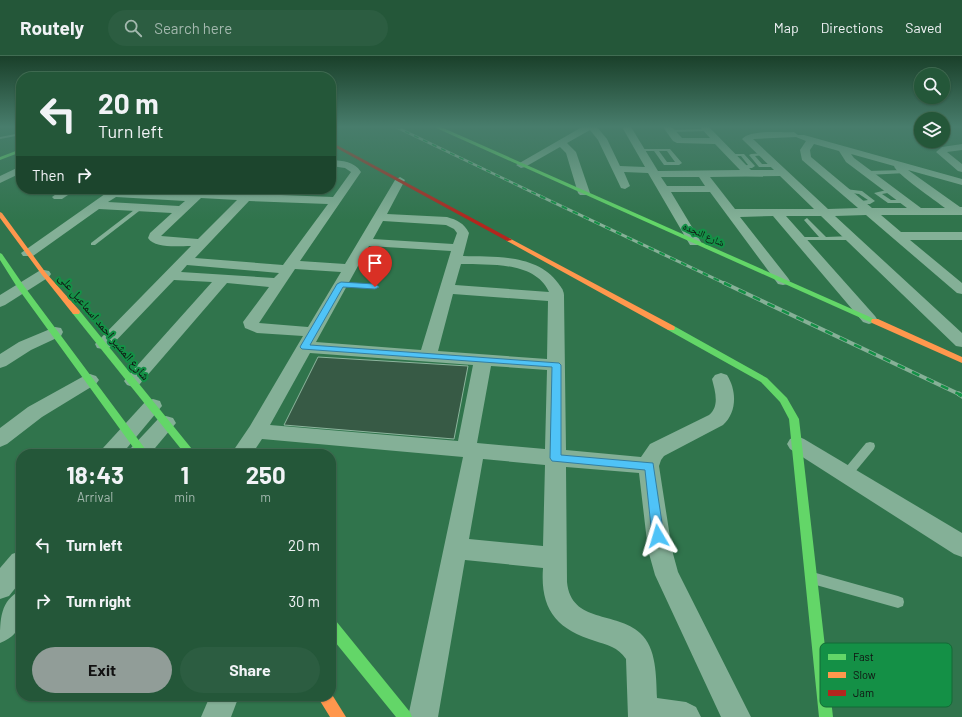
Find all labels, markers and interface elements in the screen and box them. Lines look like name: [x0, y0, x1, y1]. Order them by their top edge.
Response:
search box: [108, 10, 388, 46]
text: Routely: [20, 16, 84, 39]
icon: search: [122, 17, 144, 39]
text: Search here: [154, 19, 232, 37]
text: Map: [774, 19, 799, 36]
text: Directions: [821, 19, 883, 36]
text: Saved: [905, 19, 942, 36]
map controls: [914, 68, 950, 148]
button: search: [914, 68, 950, 104]
text: 20 m: [98, 86, 159, 120]
icon: left: [32, 88, 84, 140]
button: layers: [914, 112, 950, 148]
text: Turn left: [98, 120, 164, 142]
icon: right: [73, 164, 95, 186]
text: Then: [32, 166, 65, 184]
street label: شارع النجده: [681, 220, 727, 249]
pin: [358, 246, 392, 287]
icon: arrive: [364, 252, 386, 274]
street label: شارع المشير احمد اسماعيل على: [55, 270, 153, 384]
text: 18:43: [66, 460, 124, 489]
text: 1: [181, 460, 189, 489]
text: 250: [246, 460, 286, 489]
text: Arrival: [77, 489, 113, 505]
text: min: [174, 489, 195, 505]
text: m: [260, 489, 271, 505]
position arrow: [637, 515, 679, 557]
icon: left: [32, 534, 54, 556]
text: Turn left: [66, 536, 122, 554]
text: 20 m: [288, 536, 320, 554]
icon: right: [32, 590, 54, 612]
text: Turn right: [66, 592, 131, 610]
text: 30 m: [288, 592, 320, 610]
legend: [820, 643, 952, 707]
button: Exit: [32, 647, 172, 693]
button: Share: [180, 647, 320, 693]
text: Fast: [853, 650, 874, 663]
text: Slow: [853, 668, 876, 681]
text: Jam: [853, 686, 874, 699]

